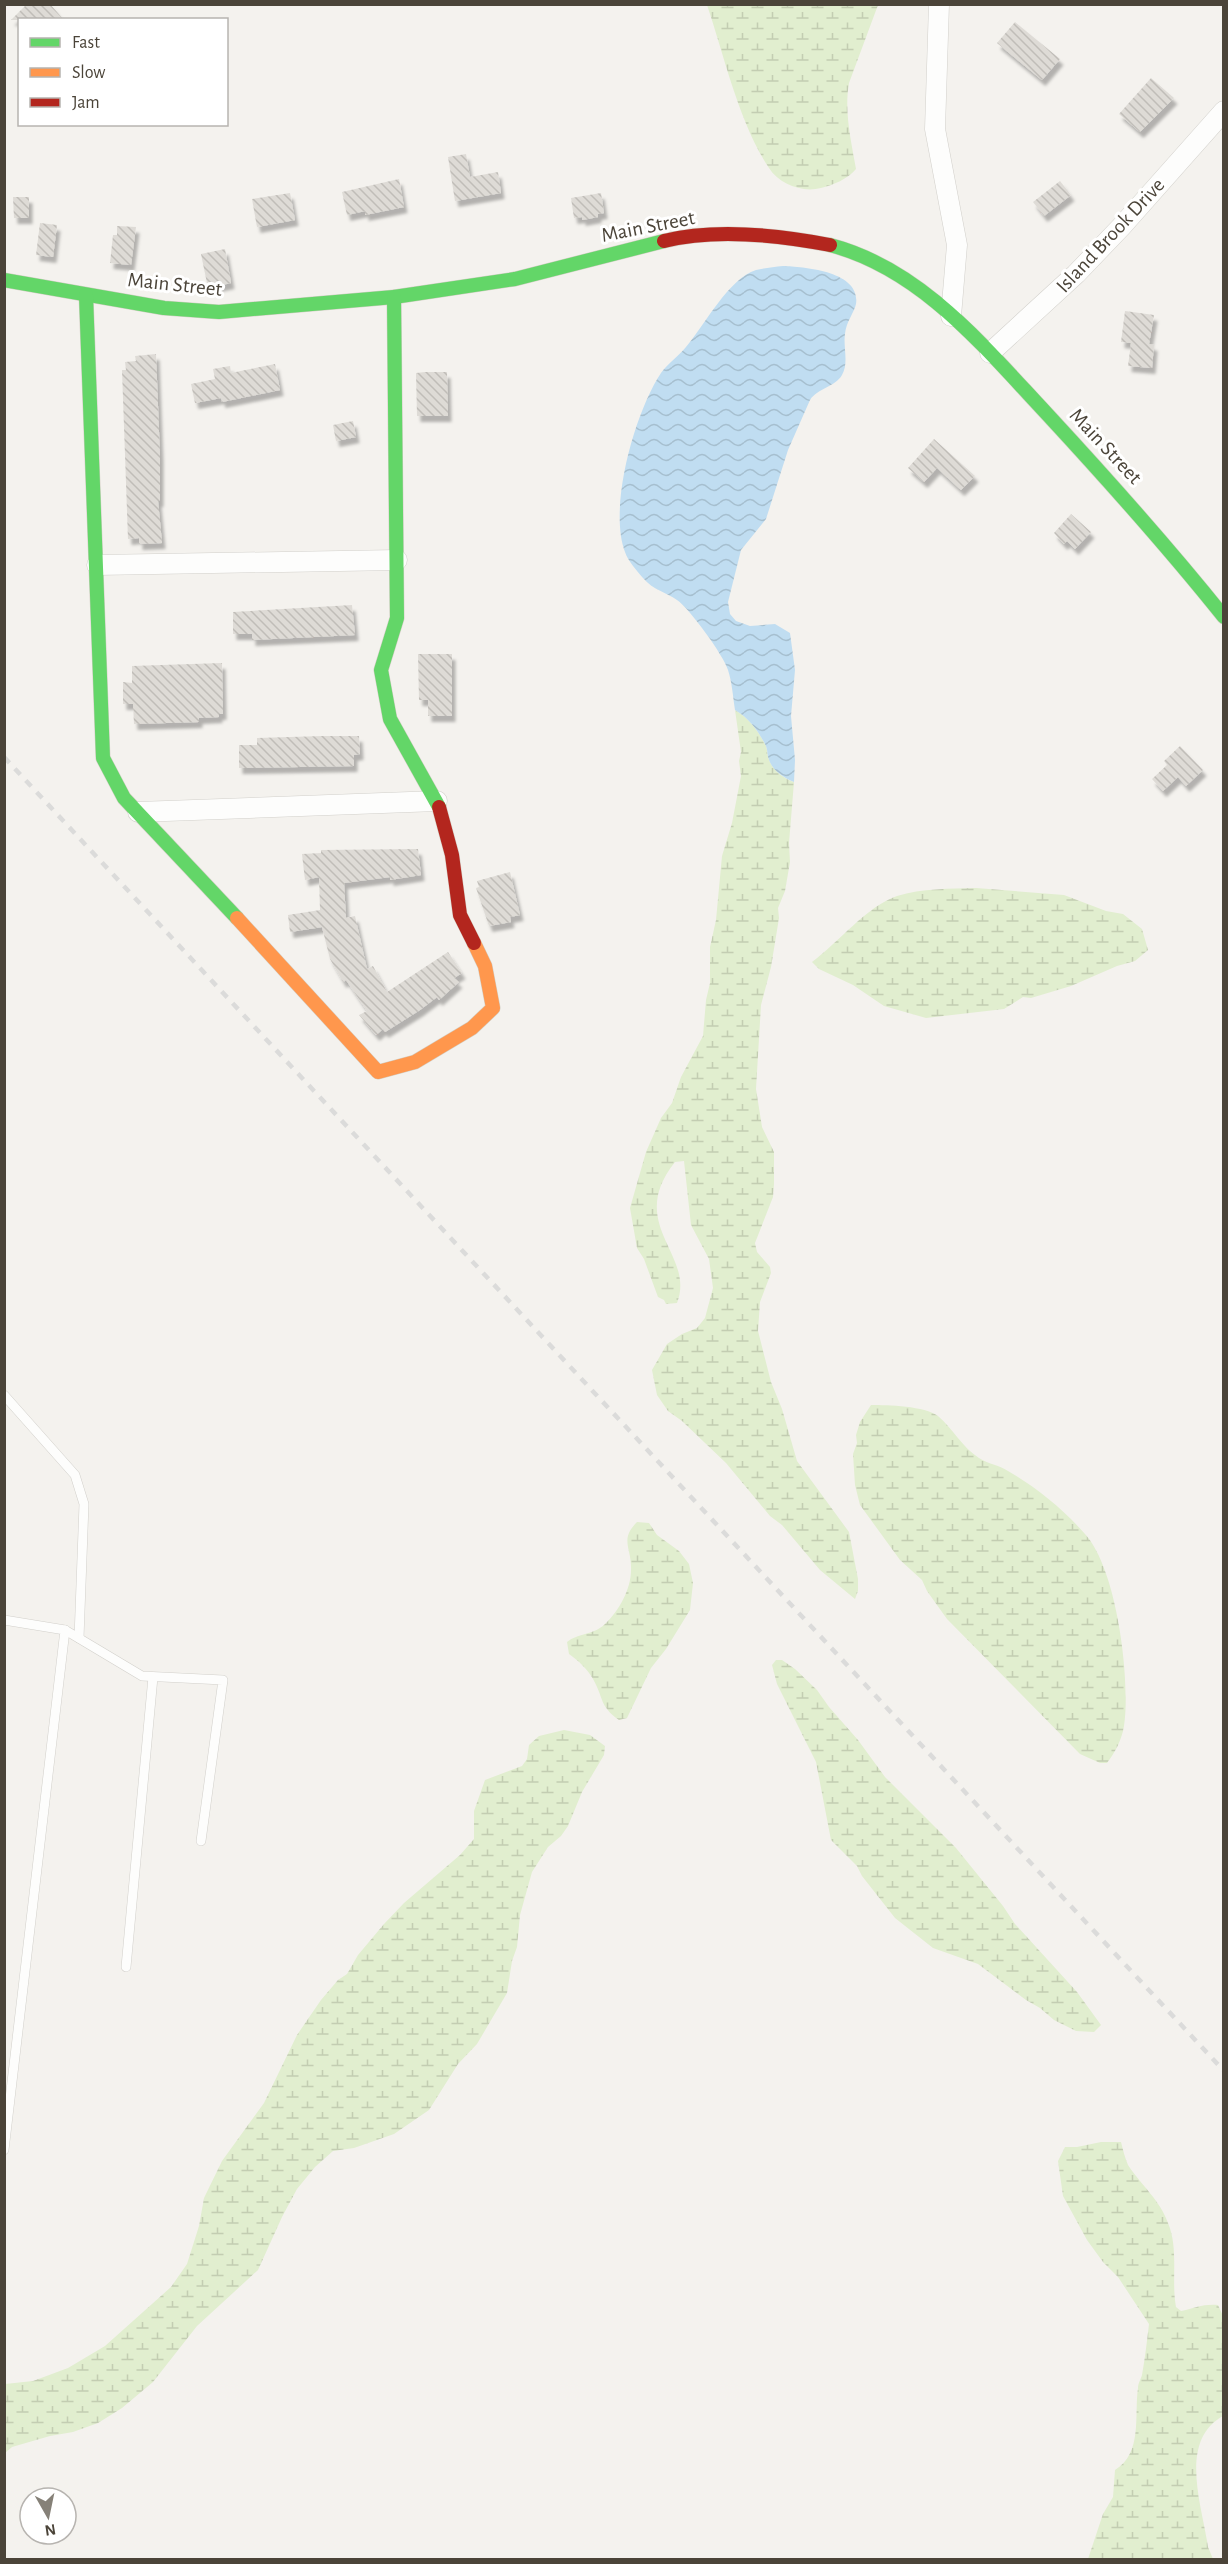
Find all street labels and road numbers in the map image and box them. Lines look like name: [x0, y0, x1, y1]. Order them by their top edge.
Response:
street label: Island Brook Drive: [1052, 174, 1169, 297]
street label: Main Street: [600, 207, 697, 246]
street label: Main Street: [127, 269, 224, 300]
street label: Main Street: [1066, 404, 1146, 488]

